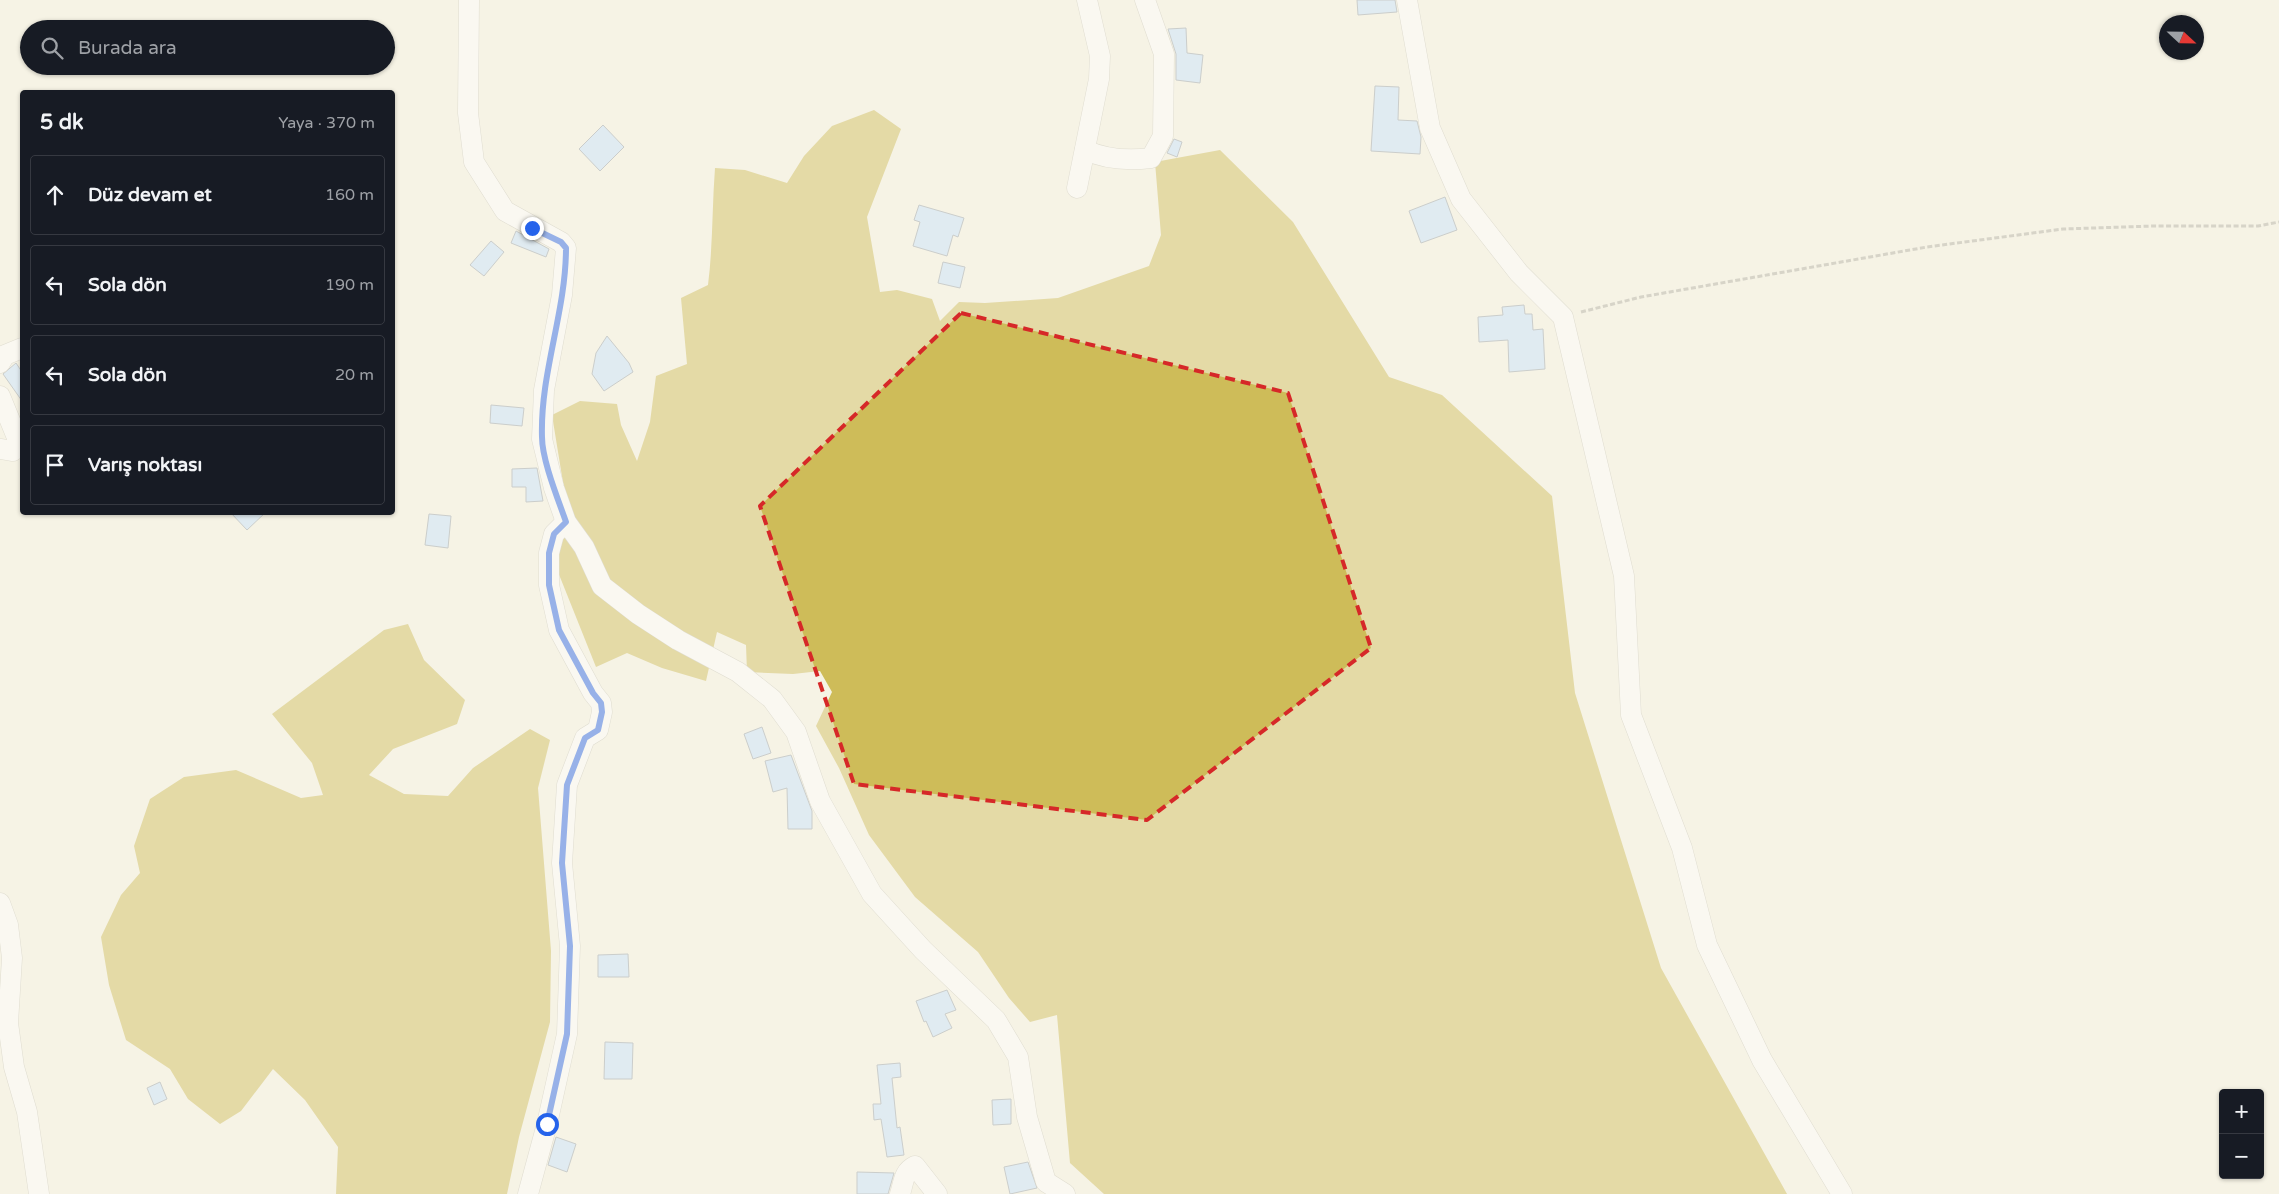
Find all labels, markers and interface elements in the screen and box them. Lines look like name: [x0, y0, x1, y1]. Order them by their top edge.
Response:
north arrow: [2159, 15, 2204, 60]
search box: [20, 20, 395, 75]
icon: search: [38, 34, 66, 62]
text: Burada ara: [78, 37, 177, 59]
text: 5 dk: [40, 110, 83, 135]
text: Yaya · 370 m: [278, 113, 375, 133]
icon: ahead: [41, 181, 69, 209]
text: Düz devam et: [88, 184, 212, 206]
text: 160 m: [325, 185, 374, 205]
route end: [521, 217, 544, 240]
icon: left: [41, 271, 69, 299]
text: Sola dön: [88, 274, 167, 296]
text: 190 m: [325, 275, 374, 295]
icon: left: [41, 361, 69, 389]
text: Sola dön: [88, 364, 167, 386]
text: 20 m: [335, 365, 374, 385]
icon: arrive: [41, 451, 69, 479]
text: Varış noktası: [88, 454, 202, 476]
map controls: [2219, 1089, 2264, 1179]
button: +: [2219, 1089, 2264, 1134]
route start: [536, 1113, 559, 1136]
button: −: [2219, 1134, 2264, 1179]

